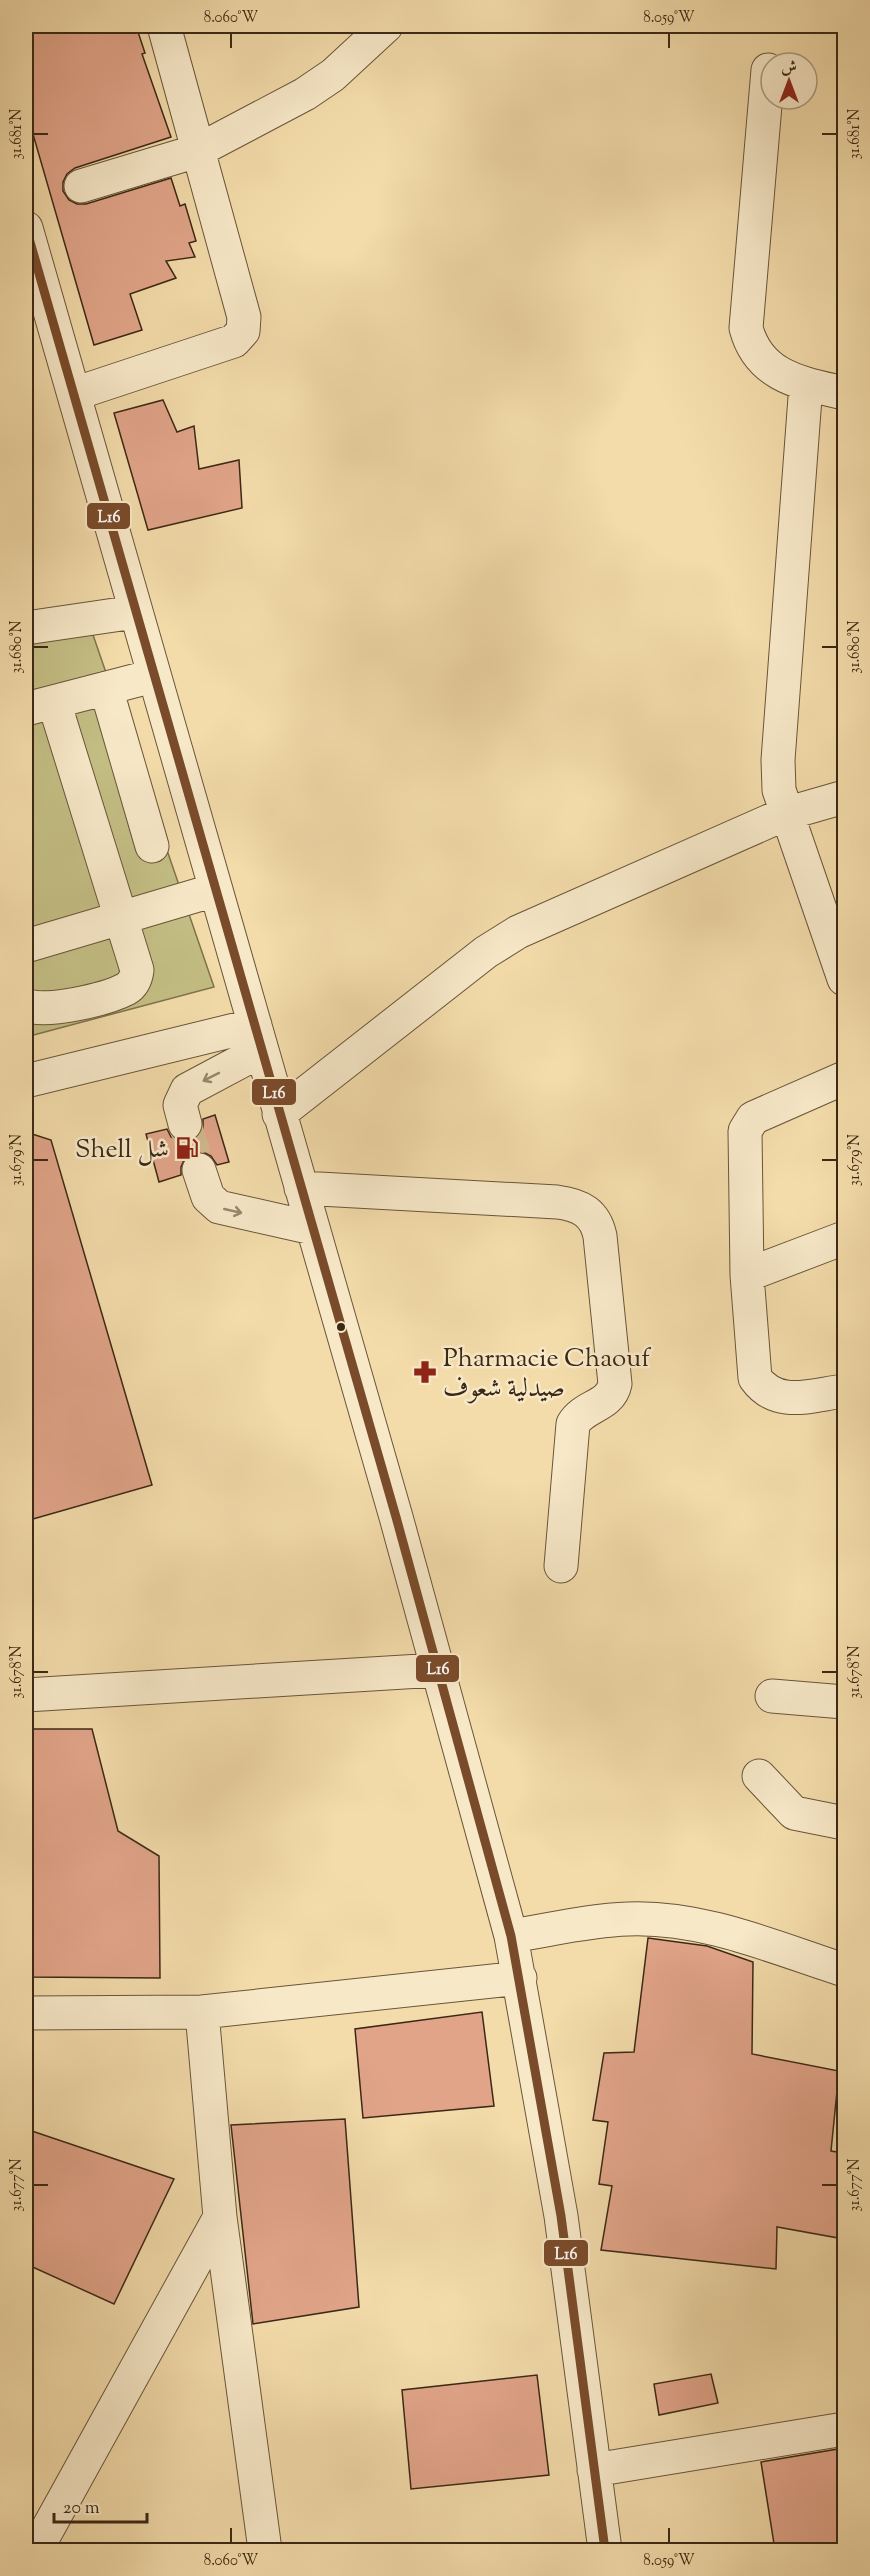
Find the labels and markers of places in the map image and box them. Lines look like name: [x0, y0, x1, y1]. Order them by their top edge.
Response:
place label: Shell شل: [75, 1132, 169, 1169]
fuel station icon: Shell شل: [174, 1135, 200, 1161]
unlabelled marker: [335, 1321, 347, 1333]
place label: Pharmacie Chaouf صيدلية شعوف: [443, 1341, 651, 1408]
pharmacy icon: Pharmacie Chaouf صيدلية شعوف: [412, 1359, 438, 1385]

